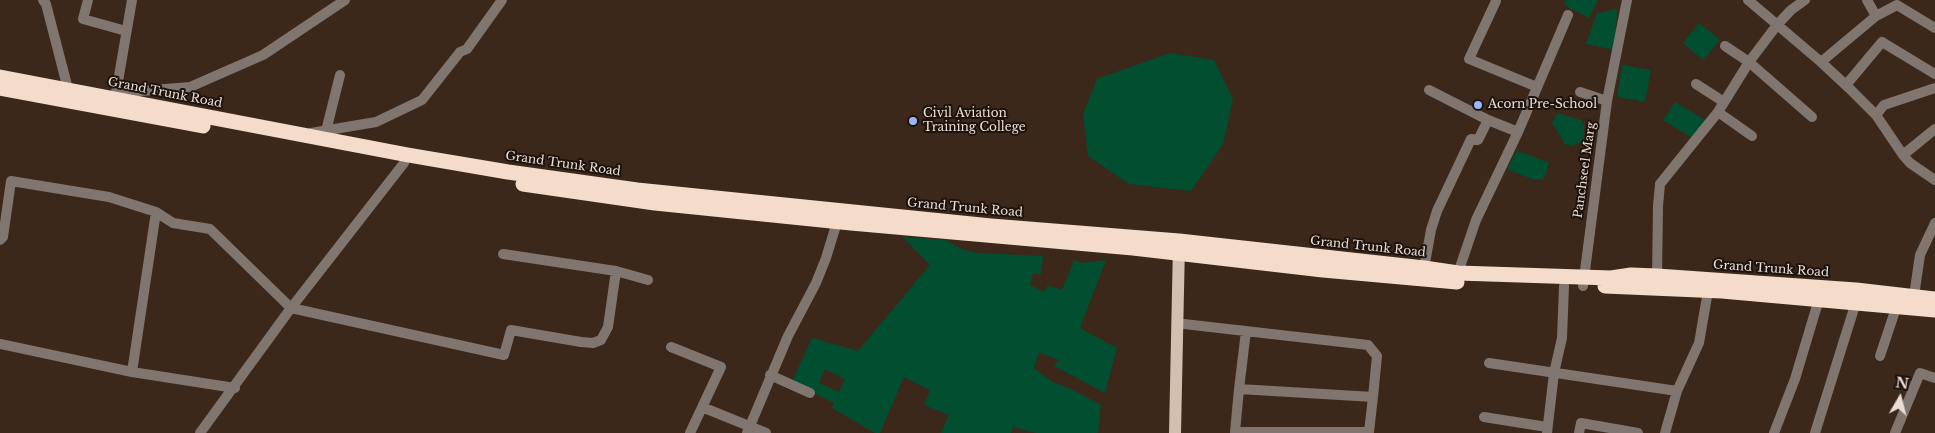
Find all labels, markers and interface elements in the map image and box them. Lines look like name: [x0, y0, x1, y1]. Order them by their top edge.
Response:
street label: Grand Trunk Road: [107, 75, 223, 111]
place label: Acorn Pre-School: [1488, 98, 1597, 112]
marker: Acorn Pre-School: [1472, 99, 1484, 111]
place label: Civil Aviation Training College: [923, 107, 1026, 135]
marker: Civil Aviation Training College: [907, 115, 919, 127]
street label: Panchseel Marg: [1571, 121, 1599, 219]
street label: Grand Trunk Road: [504, 149, 622, 179]
street label: Grand Trunk Road: [906, 196, 1024, 220]
street label: Grand Trunk Road: [1309, 234, 1427, 260]
street label: Grand Trunk Road: [1713, 258, 1829, 280]
north arrow: [1875, 373, 1925, 423]
text: N: [1894, 373, 1910, 393]

